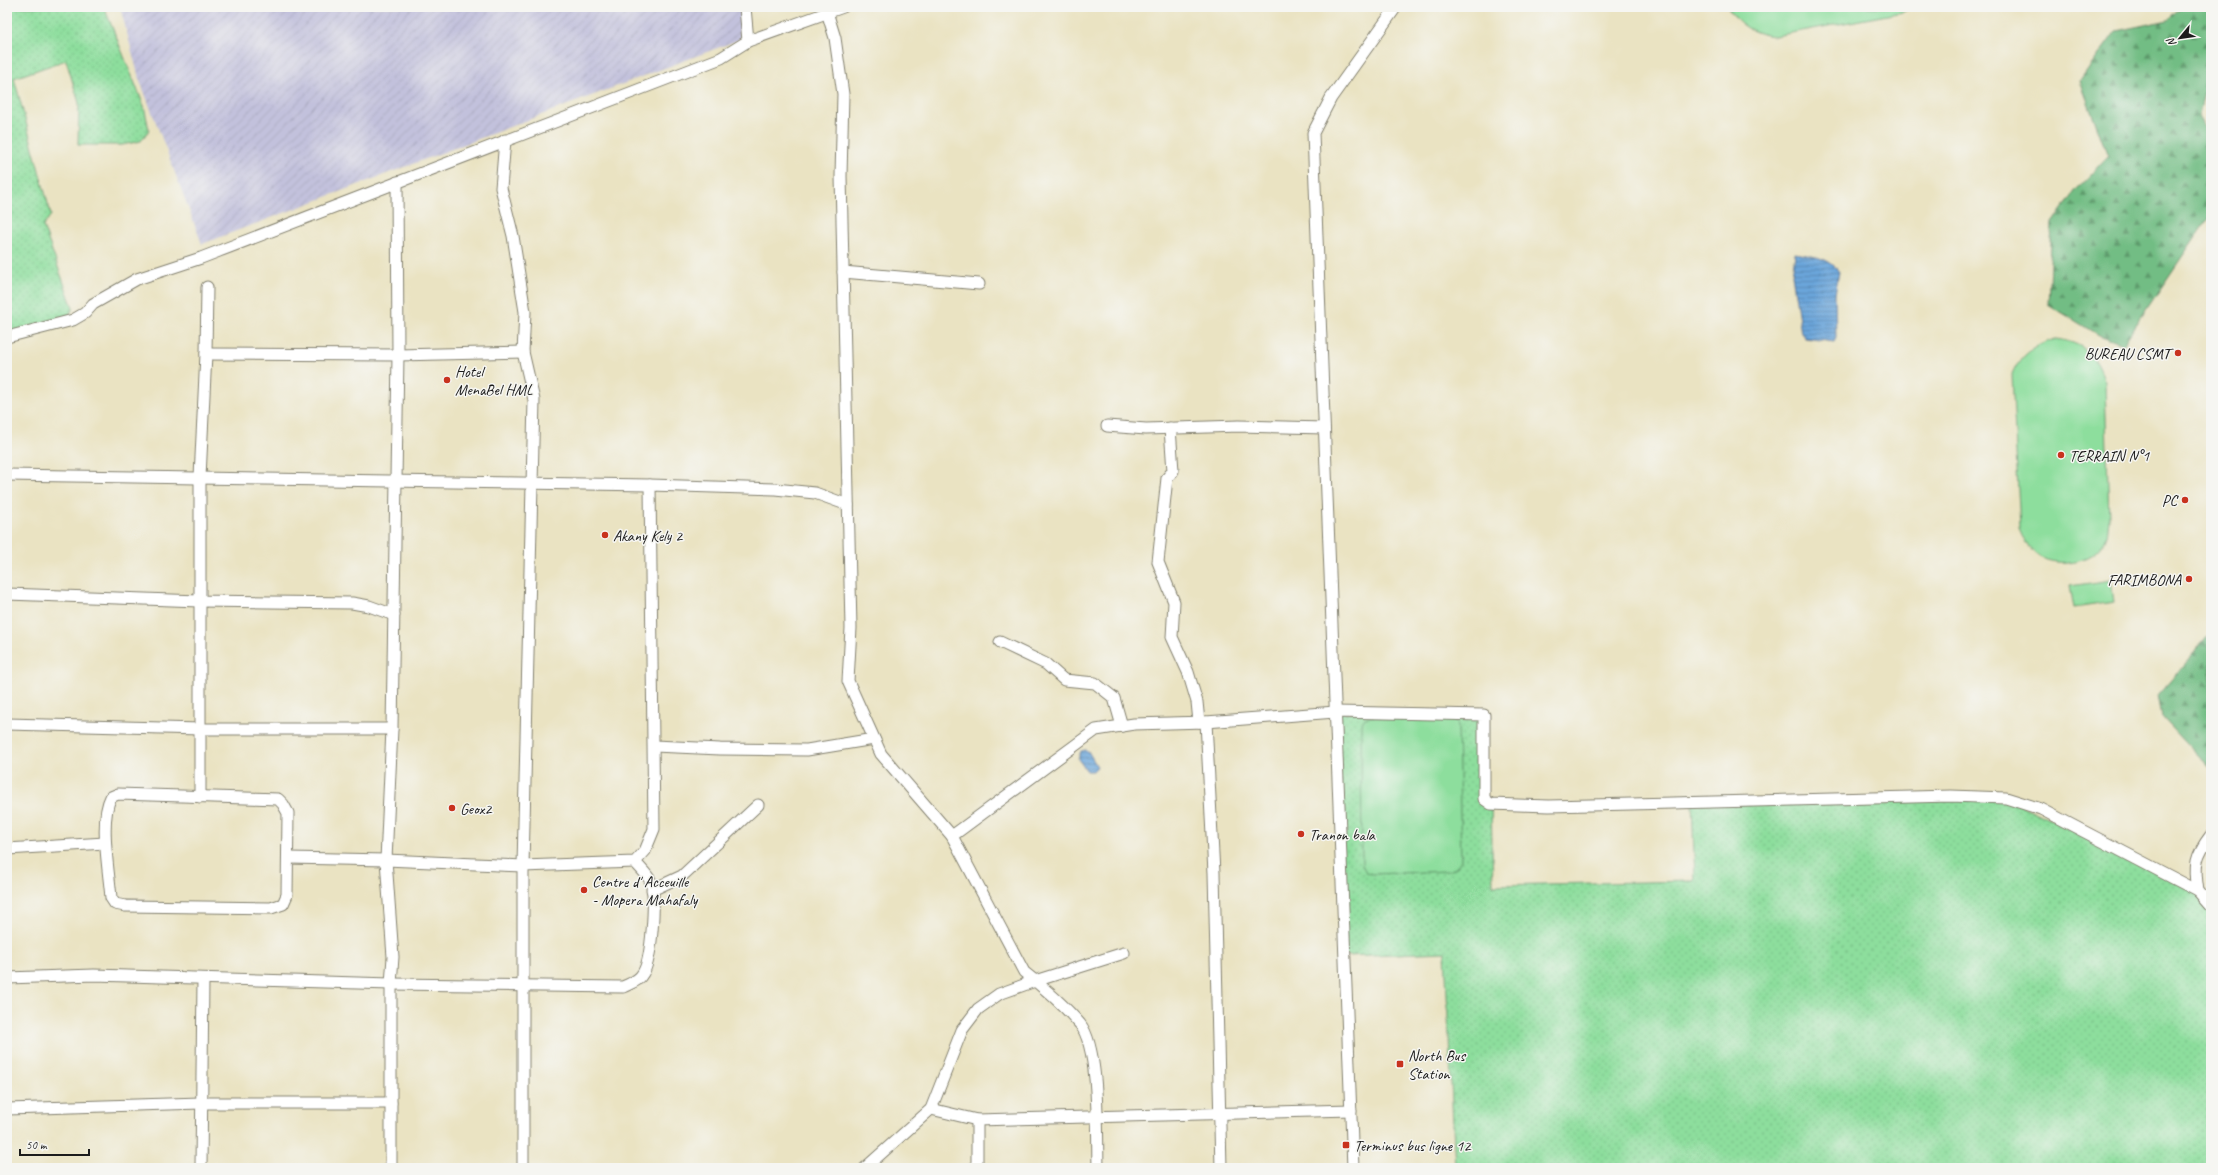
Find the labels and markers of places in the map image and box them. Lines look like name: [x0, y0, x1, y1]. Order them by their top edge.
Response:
place label: BUREAU CSMT: [2085, 344, 2175, 364]
marker: BUREAU CSMT: [2173, 348, 2183, 358]
place label: Hotel MenaBel HML: [455, 362, 533, 400]
marker: Hotel MenaBel HML: [442, 375, 452, 385]
place label: TERRAIN N°1: [2069, 446, 2150, 466]
marker: TERRAIN N°1: [2056, 450, 2066, 460]
place label: PC: [2162, 491, 2179, 511]
marker: PC: [2180, 495, 2190, 505]
place label: Akany Kely 2: [613, 526, 684, 546]
marker: Akany Kely 2: [600, 530, 610, 540]
place label: FARIMBONA: [2107, 570, 2182, 590]
marker: FARIMBONA: [2184, 574, 2194, 584]
place label: Geox2: [460, 799, 493, 819]
marker: Geox2: [447, 803, 457, 813]
place label: Tranon bala: [1309, 825, 1376, 845]
marker: Tranon bala: [1296, 829, 1306, 839]
place label: Centre d' Acceuille - Mopera Mahafaly: [592, 872, 699, 910]
marker: Centre d' Acceuille - Mopera Mahafaly: [579, 885, 589, 895]
place label: North Bus Station: [1408, 1046, 1467, 1084]
marker: North Bus Station: [1395, 1059, 1405, 1069]
place label: Terminus bus ligne 12: [1354, 1136, 1472, 1156]
marker: Terminus bus ligne 12: [1341, 1140, 1351, 1150]

